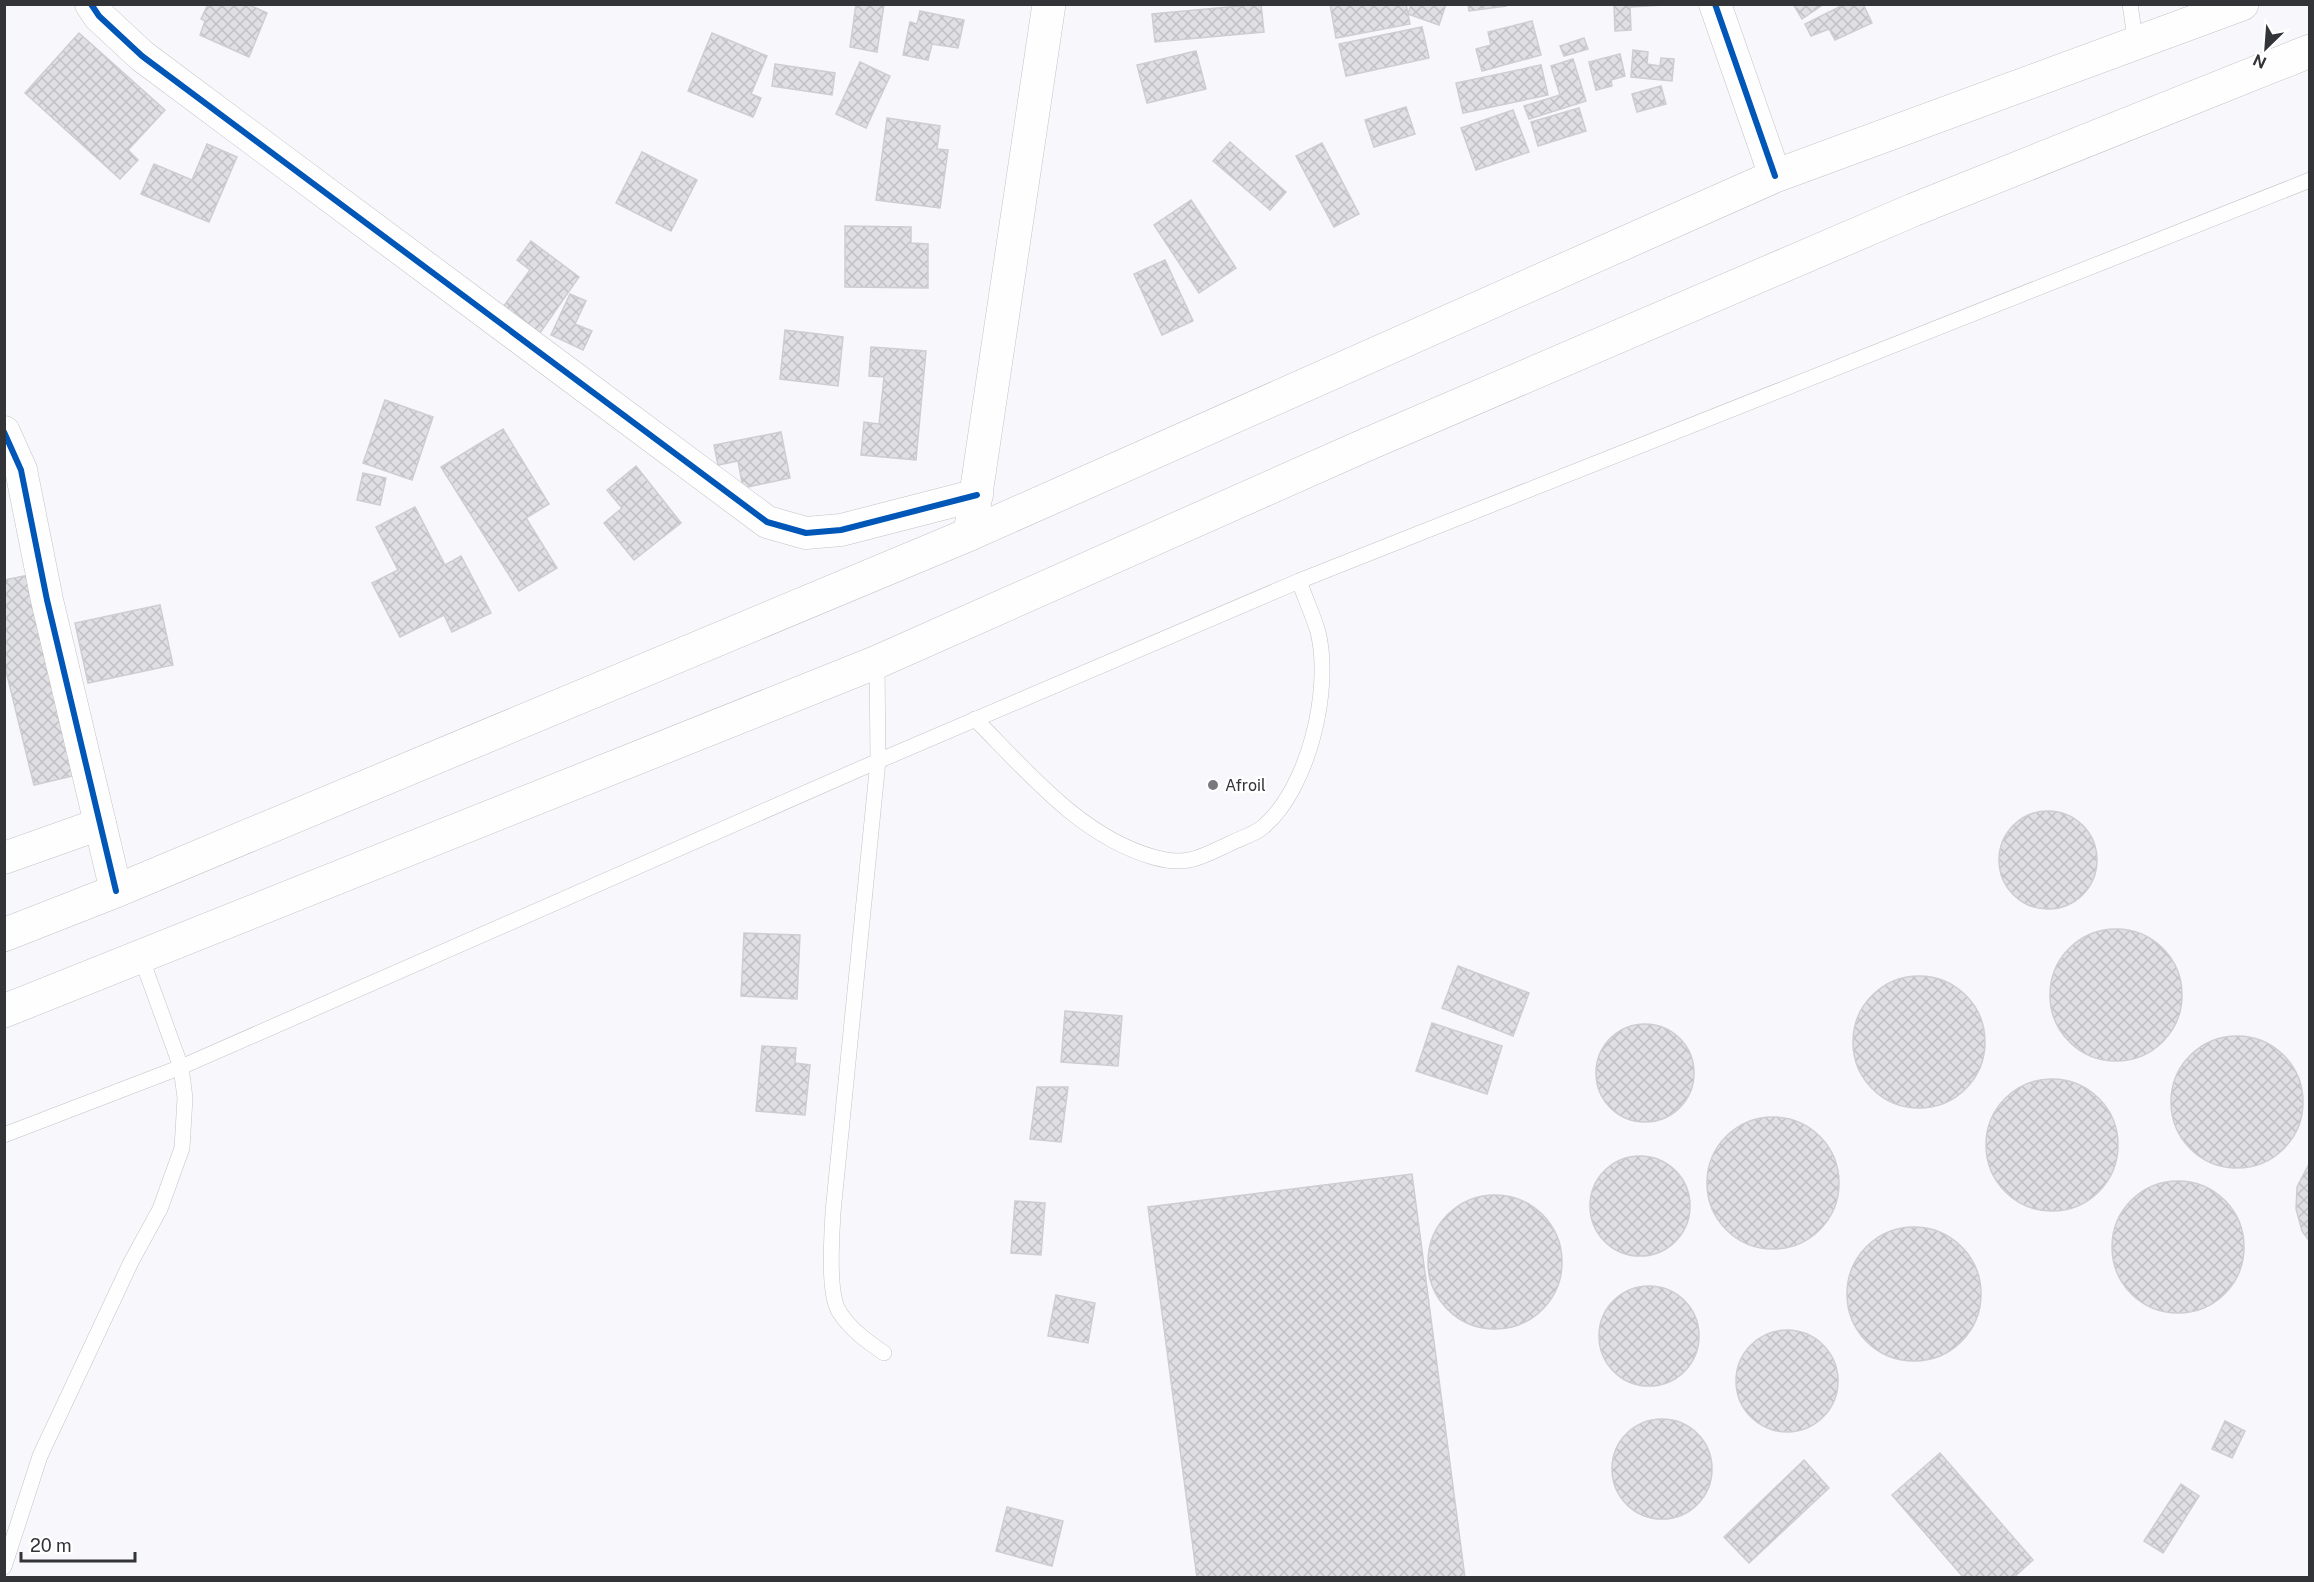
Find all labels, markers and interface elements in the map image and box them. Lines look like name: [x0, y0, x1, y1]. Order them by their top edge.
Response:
north arrow: [2236, 18, 2296, 78]
text: N: [2250, 50, 2270, 72]
place label: Afroil: [1225, 776, 1266, 795]
marker: Afroil: [1206, 778, 1220, 792]
scale bar: [21, 1525, 135, 1563]
text: 20 m: [30, 1535, 72, 1556]

